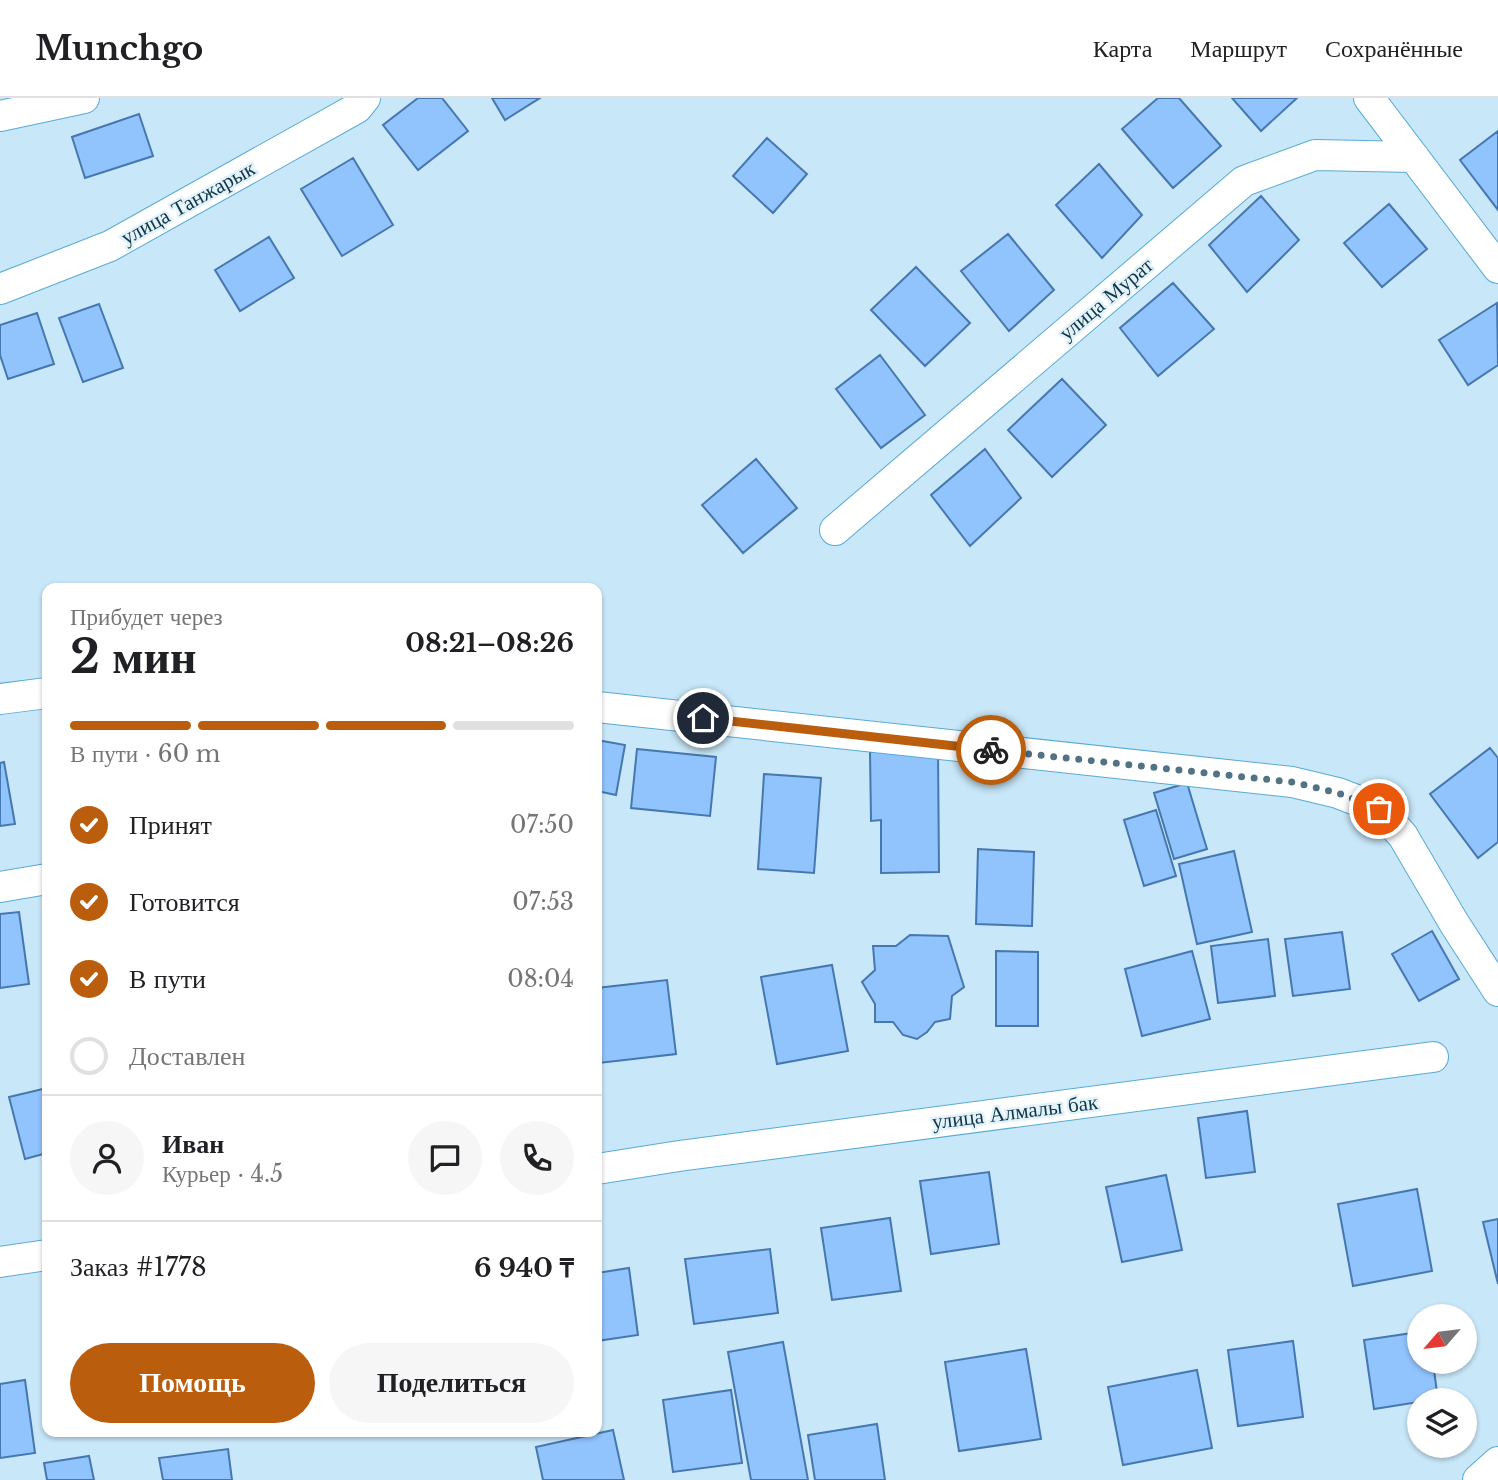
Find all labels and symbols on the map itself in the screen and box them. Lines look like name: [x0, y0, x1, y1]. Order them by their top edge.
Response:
street label: улица Танжарык: [116, 155, 260, 251]
street label: улица Мурат: [1054, 252, 1158, 346]
pin: [673, 688, 733, 748]
courier: [956, 715, 1026, 785]
pin: [1349, 779, 1409, 839]
street label: улица Алмалы бак: [931, 1089, 1100, 1135]
north arrow: [1407, 1304, 1477, 1374]

